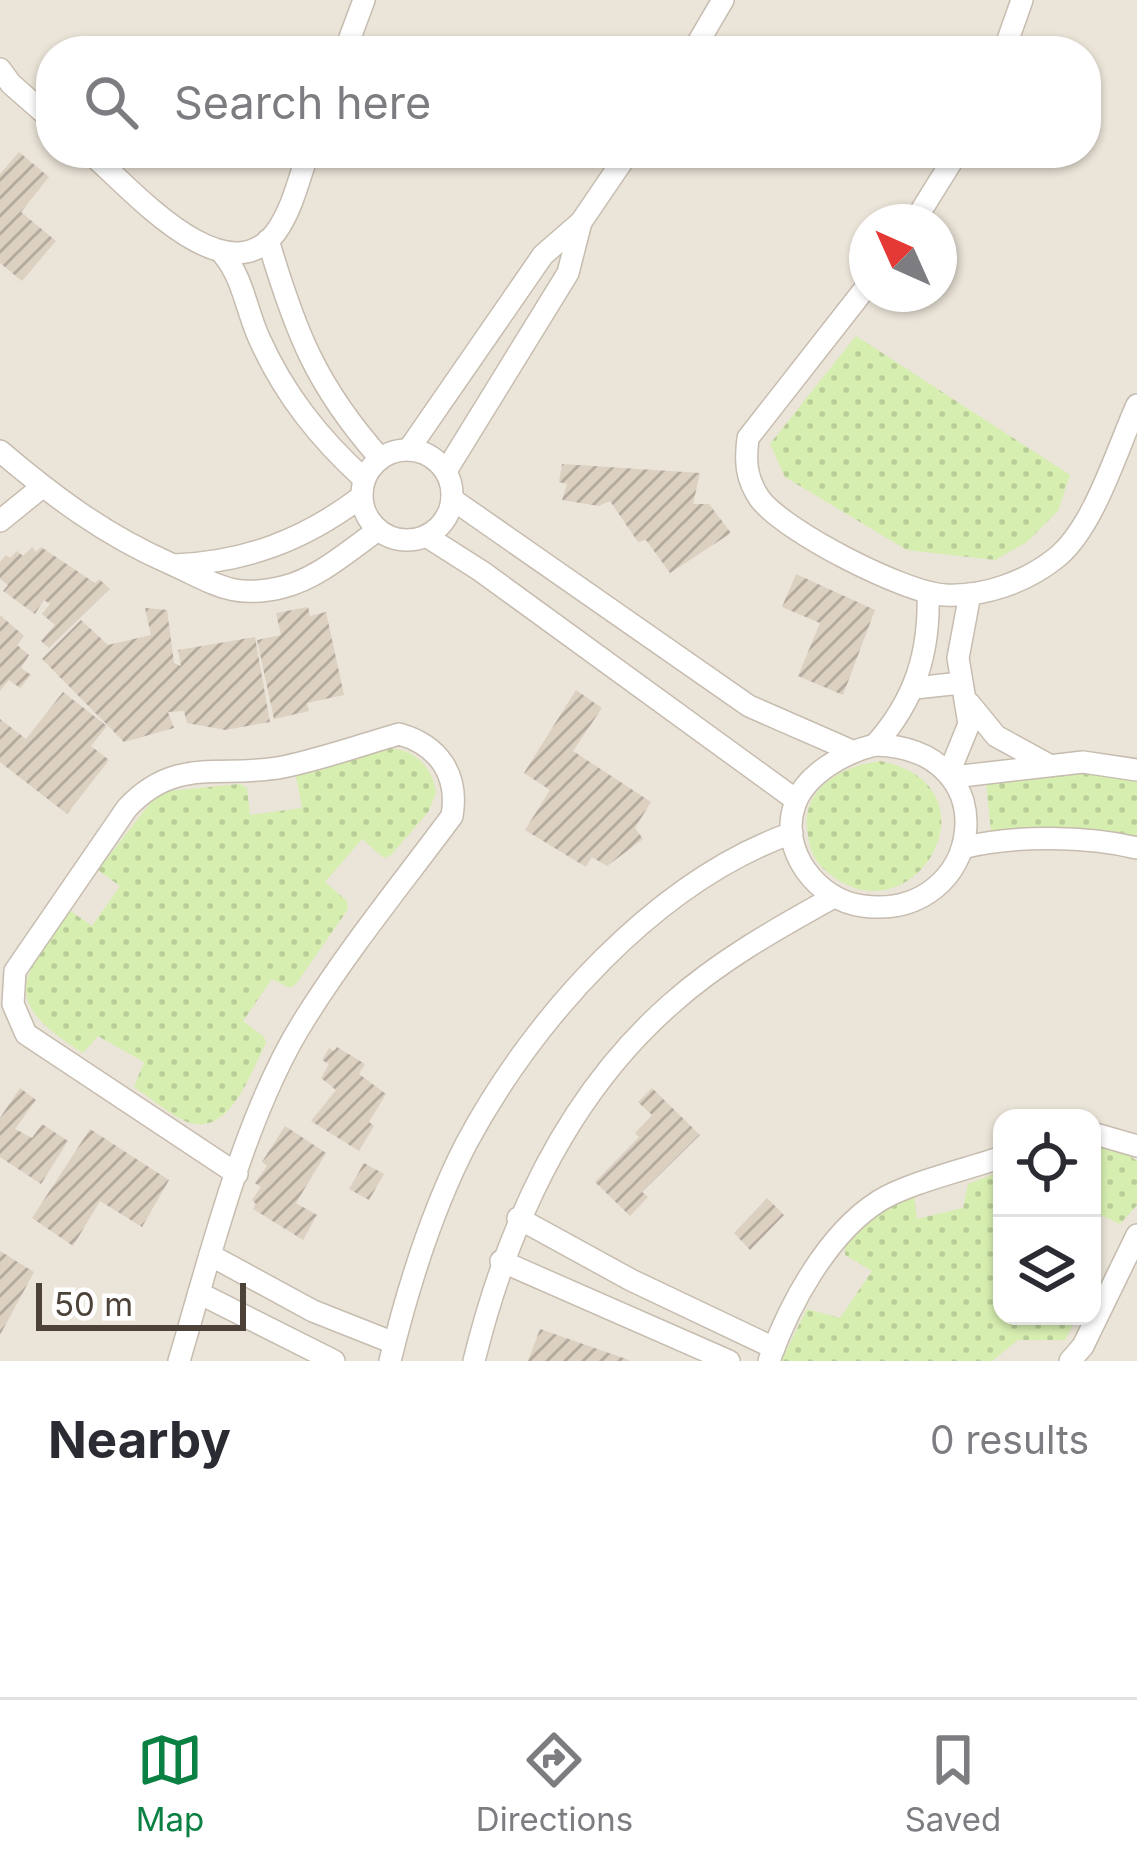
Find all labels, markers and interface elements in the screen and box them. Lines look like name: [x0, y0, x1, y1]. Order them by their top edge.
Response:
search box: [36, 36, 1101, 168]
icon: search: [78, 69, 144, 135]
text: Search here: [174, 75, 431, 130]
north arrow: [849, 204, 957, 312]
map controls: [993, 1109, 1101, 1325]
button: locate: [993, 1109, 1101, 1217]
button: layers: [993, 1217, 1101, 1325]
scale bar: [36, 1277, 246, 1330]
text: 50 m: [54, 1284, 133, 1324]
text: Nearby: [48, 1409, 231, 1470]
text: 0 results: [930, 1416, 1089, 1463]
tab: Map: [136, 1727, 204, 1839]
tab: Directions: [476, 1727, 633, 1839]
tab: Saved: [905, 1727, 1001, 1839]

